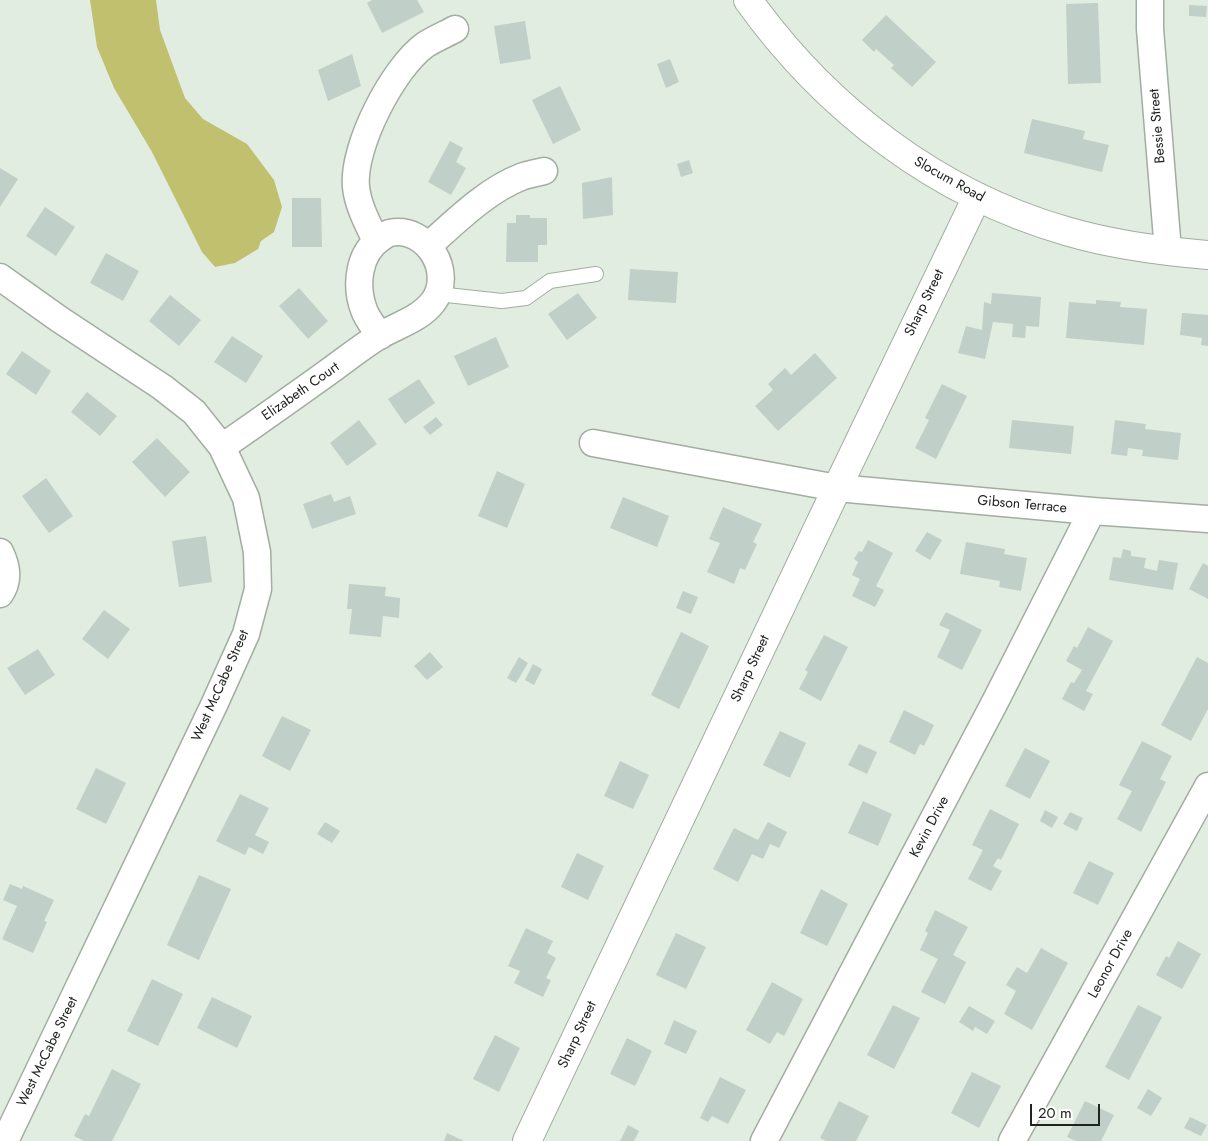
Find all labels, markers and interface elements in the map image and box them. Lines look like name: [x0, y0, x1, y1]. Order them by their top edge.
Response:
street label: Bessie Street: [1146, 88, 1170, 164]
street label: Slocum Road: [911, 154, 987, 206]
street label: Sharp Street: [902, 267, 948, 339]
street label: Elizabeth Court: [259, 359, 343, 425]
street label: Gibson Terrace: [977, 493, 1067, 517]
street label: West McCabe Street: [189, 628, 253, 744]
street label: Sharp Street: [728, 633, 774, 705]
street label: Kevin Drive: [907, 793, 953, 861]
street label: Leonor Drive: [1085, 927, 1137, 1001]
street label: West McCabe Street: [14, 994, 82, 1110]
street label: Sharp Street: [555, 999, 601, 1071]
scale bar: [1033, 1094, 1103, 1126]
text: 20 m: [1038, 1102, 1072, 1124]

